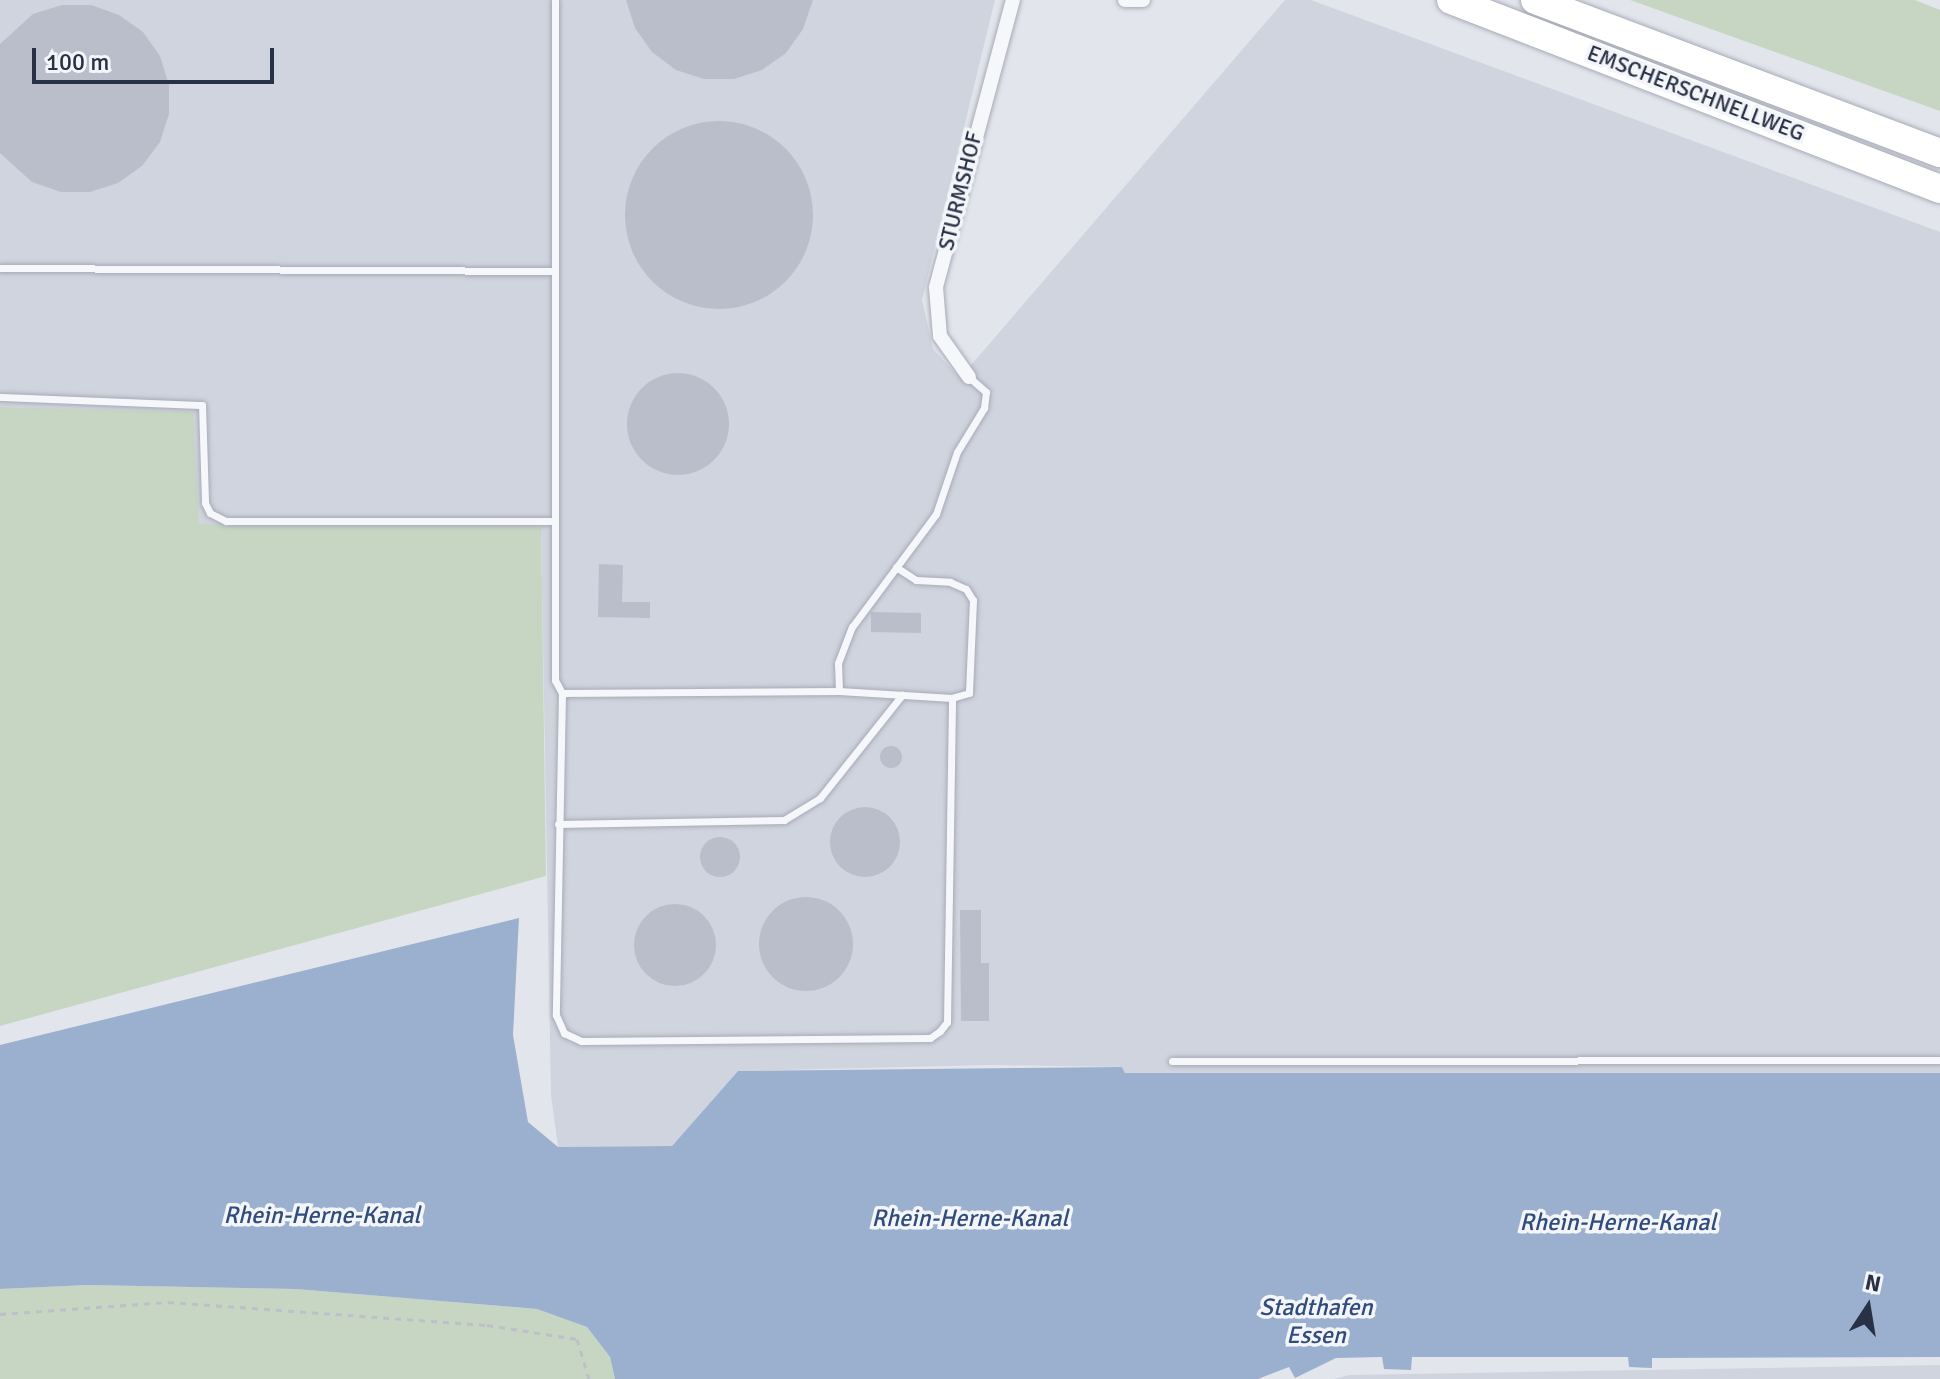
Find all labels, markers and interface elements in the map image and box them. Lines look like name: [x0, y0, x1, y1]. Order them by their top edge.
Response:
scale bar: [36, 32, 278, 82]
street label: EMSCHERSCHNELLWEG: [1584, 39, 1808, 147]
text: 100 m: [46, 47, 109, 77]
street label: STURMSHOF: [933, 129, 987, 253]
water label: Rhein-Herne-Kanal: [224, 1202, 420, 1230]
water label: Rhein-Herne-Kanal: [872, 1205, 1068, 1233]
water label: Rhein-Herne-Kanal: [1520, 1209, 1716, 1237]
north arrow: [1828, 1267, 1908, 1347]
text: N: [1863, 1268, 1883, 1298]
water label: Stadthafen Essen: [1259, 1294, 1373, 1350]

